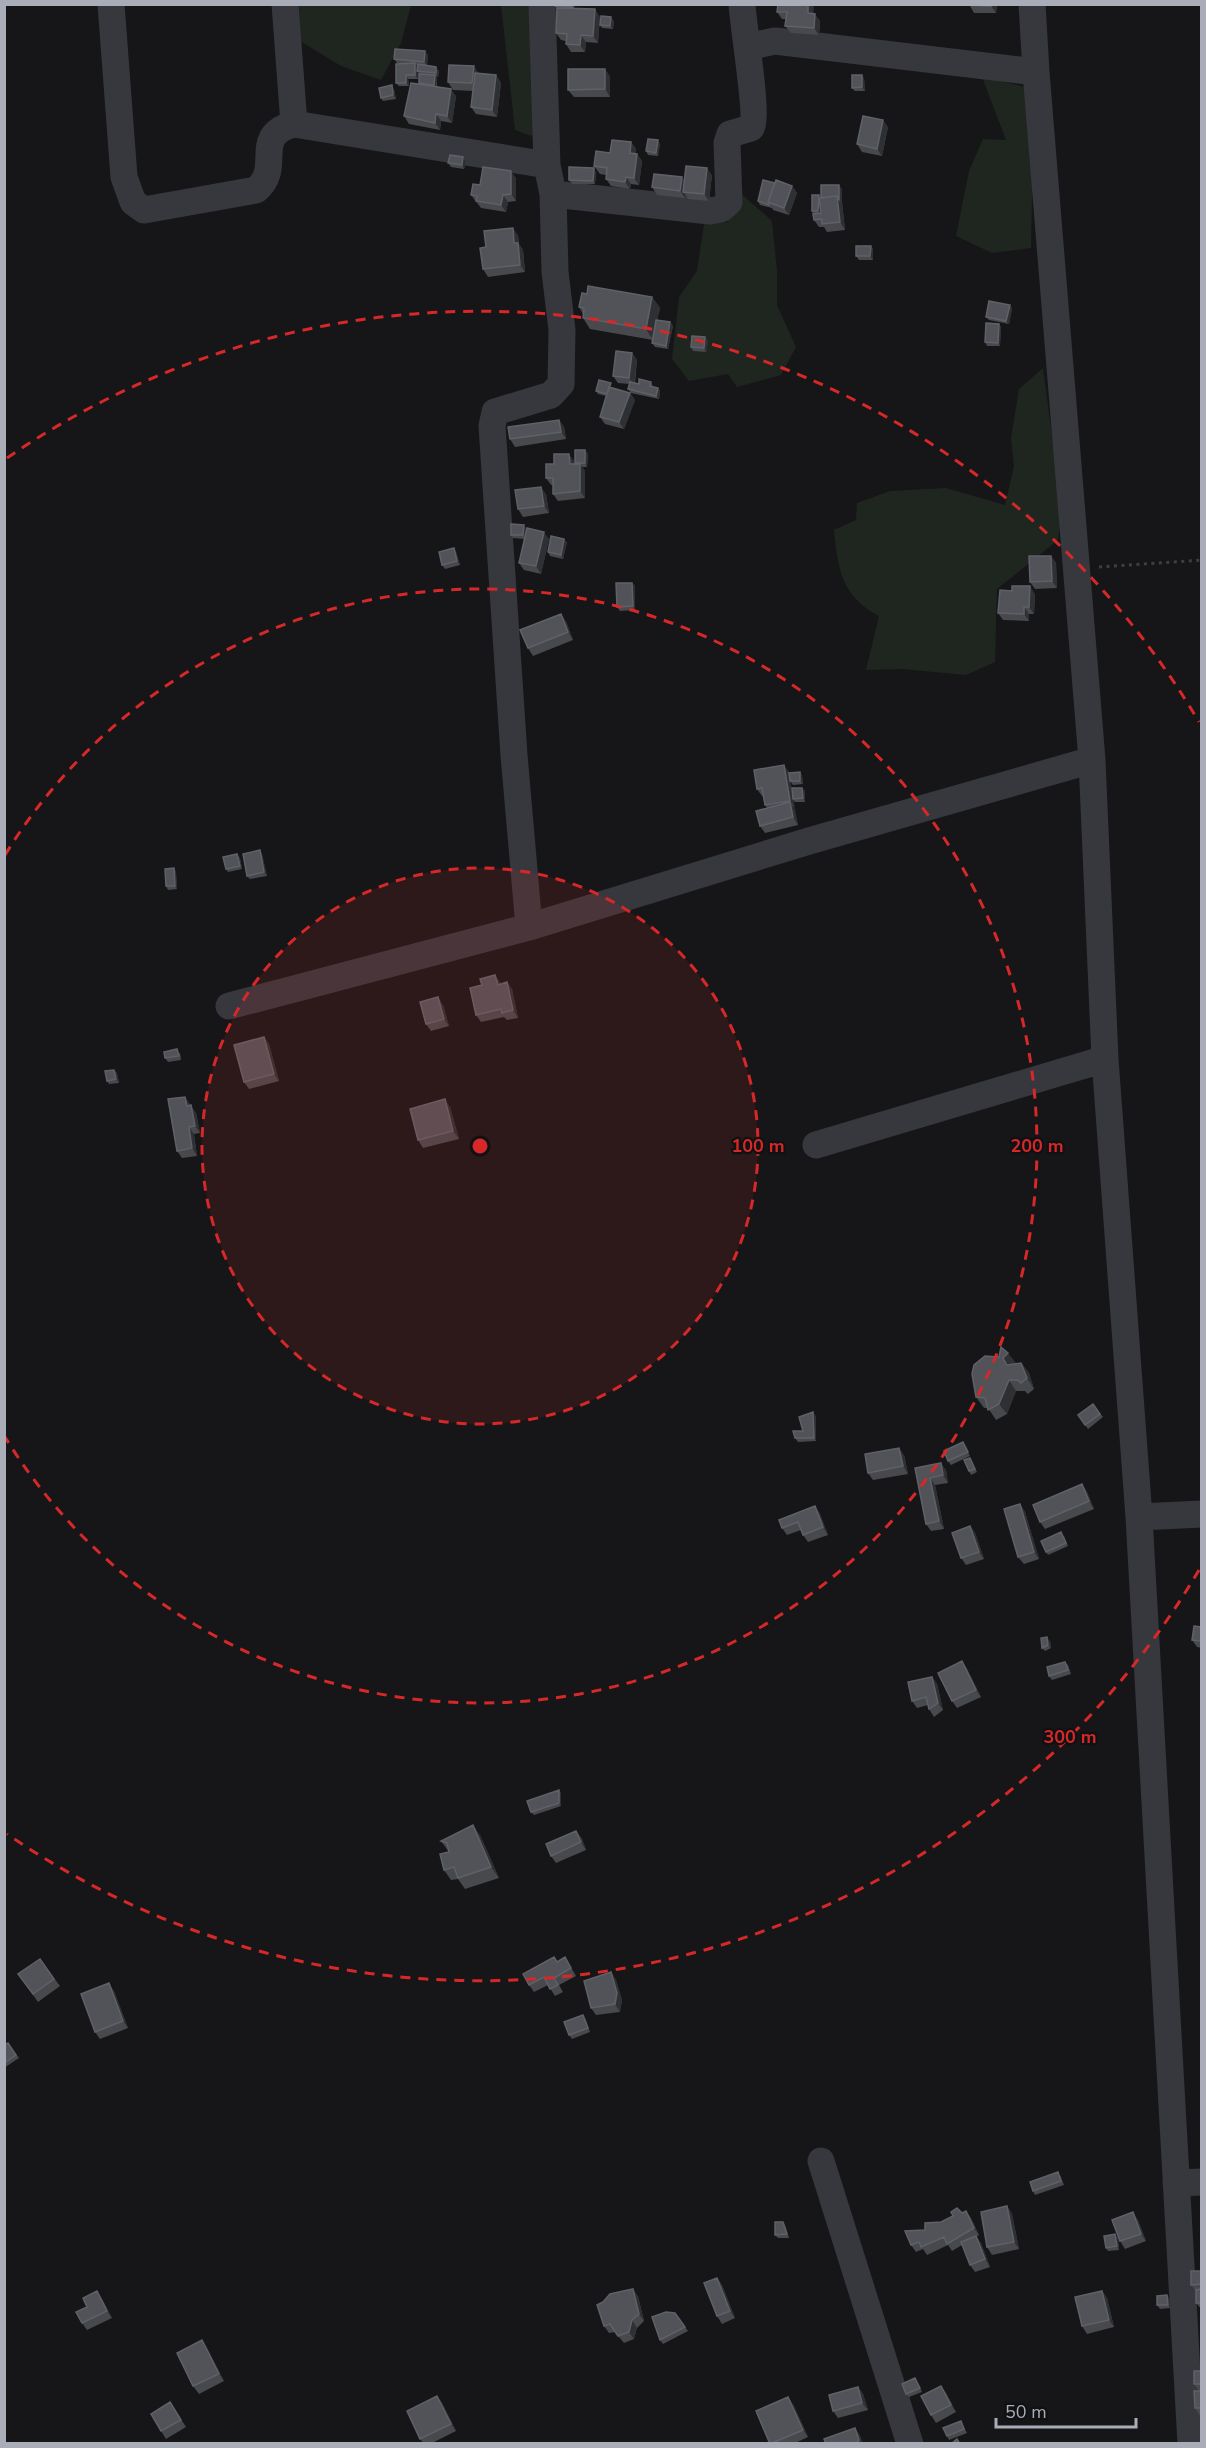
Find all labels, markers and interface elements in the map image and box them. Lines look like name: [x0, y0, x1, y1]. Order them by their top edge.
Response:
text: 100 m: [731, 1134, 785, 1158]
text: 200 m: [1010, 1134, 1064, 1158]
centre of rings: [470, 1136, 490, 1156]
text: 300 m: [1043, 1725, 1097, 1749]
scale bar: [996, 2391, 1136, 2429]
text: 50 m: [1005, 2400, 1047, 2424]

